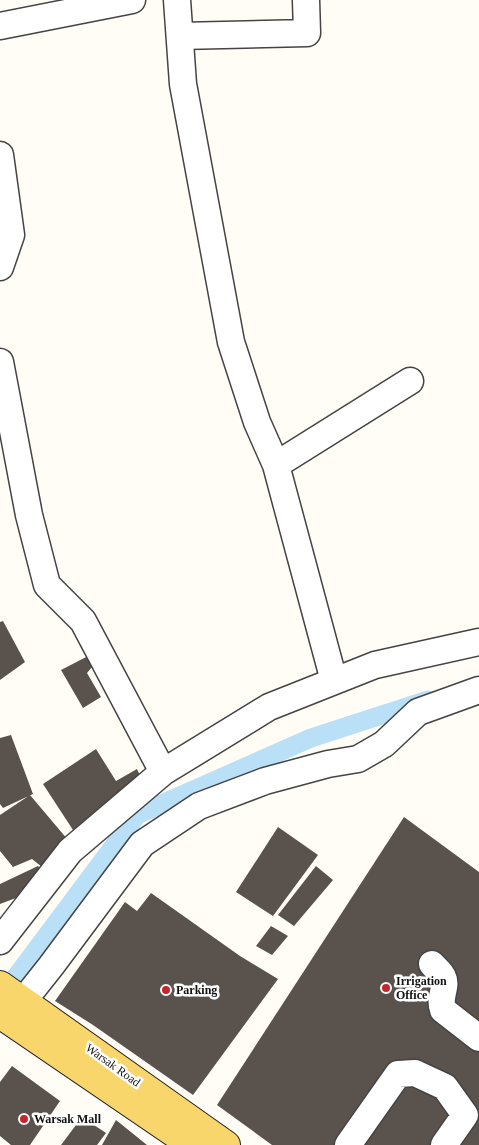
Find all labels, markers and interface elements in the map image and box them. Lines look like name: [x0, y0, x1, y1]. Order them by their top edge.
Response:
place label: Irrigation Office: [396, 974, 447, 1002]
marker: Irrigation Office: [380, 982, 392, 994]
place label: Parking: [176, 983, 217, 997]
marker: Parking: [160, 984, 172, 996]
street label: Warsak Road: [83, 1041, 143, 1089]
place label: Warsak Mall: [34, 1112, 102, 1126]
marker: Warsak Mall: [18, 1113, 30, 1125]

